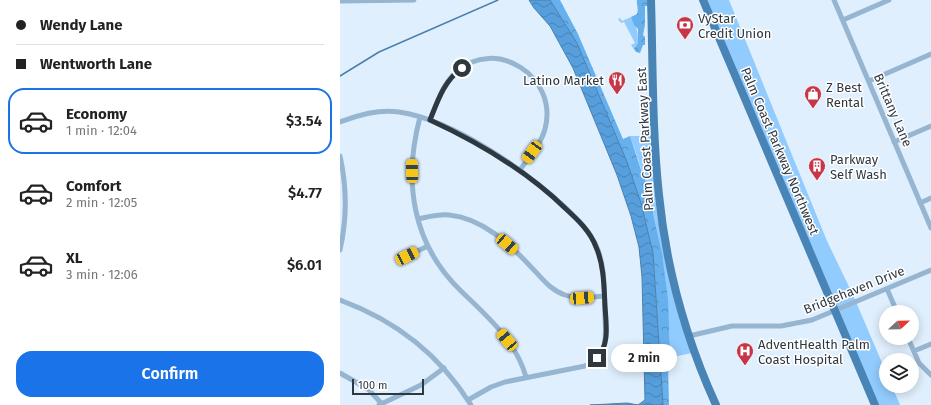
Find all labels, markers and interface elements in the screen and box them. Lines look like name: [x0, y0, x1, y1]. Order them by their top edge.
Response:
place label: VyStar Credit Union: [698, 11, 771, 41]
bank icon: VyStar Credit Union: [675, 15, 695, 40]
text: Wendy Lane: [40, 16, 123, 34]
text: Wentworth Lane: [40, 55, 152, 73]
route start: [453, 59, 471, 77]
street label: Palm Coast Parkway Northwest: [738, 65, 822, 237]
street label: Palm Coast Parkway East: [634, 67, 656, 211]
restaurant icon: Latino Market: [607, 70, 627, 95]
street label: Brittany Lane: [871, 71, 915, 149]
place label: Latino Market: [523, 73, 604, 88]
place label: Z Best Rental: [826, 80, 864, 110]
shop icon: Z Best Rental: [803, 84, 823, 109]
icon: car: [18, 103, 54, 139]
text: Economy: [66, 105, 127, 123]
text: $3.54: [286, 112, 322, 130]
text: 1 min · 12:04: [66, 123, 137, 138]
car: [520, 139, 544, 165]
place label: Parkway Self Wash: [830, 152, 887, 182]
building icon: Parkway Self Wash: [807, 156, 827, 181]
car: [406, 159, 418, 183]
icon: car: [18, 175, 54, 211]
text: Comfort: [66, 177, 122, 195]
text: $4.77: [288, 184, 322, 202]
text: 2 min · 12:05: [66, 195, 137, 210]
car: [494, 232, 520, 256]
car: [394, 245, 420, 267]
icon: car: [18, 247, 54, 283]
text: XL: [66, 249, 82, 267]
text: $6.01: [287, 256, 322, 274]
street label: Bridgehaven Drive: [801, 263, 907, 317]
text: 3 min · 12:06: [66, 267, 138, 282]
car: [570, 291, 594, 305]
north arrow: [879, 305, 919, 345]
map controls: [879, 305, 919, 393]
car: [495, 327, 519, 353]
place label: AdventHealth Palm Coast Hospital: [758, 337, 870, 367]
hospital icon: AdventHealth Palm Coast Hospital: [735, 341, 755, 366]
callout: 2 min: [611, 344, 677, 372]
route end: [588, 349, 606, 367]
text: 2 min: [628, 350, 660, 365]
button: Confirm: [16, 351, 324, 397]
button: layers: [879, 353, 919, 393]
scale bar: [352, 377, 424, 396]
text: 100 m: [358, 379, 387, 392]

